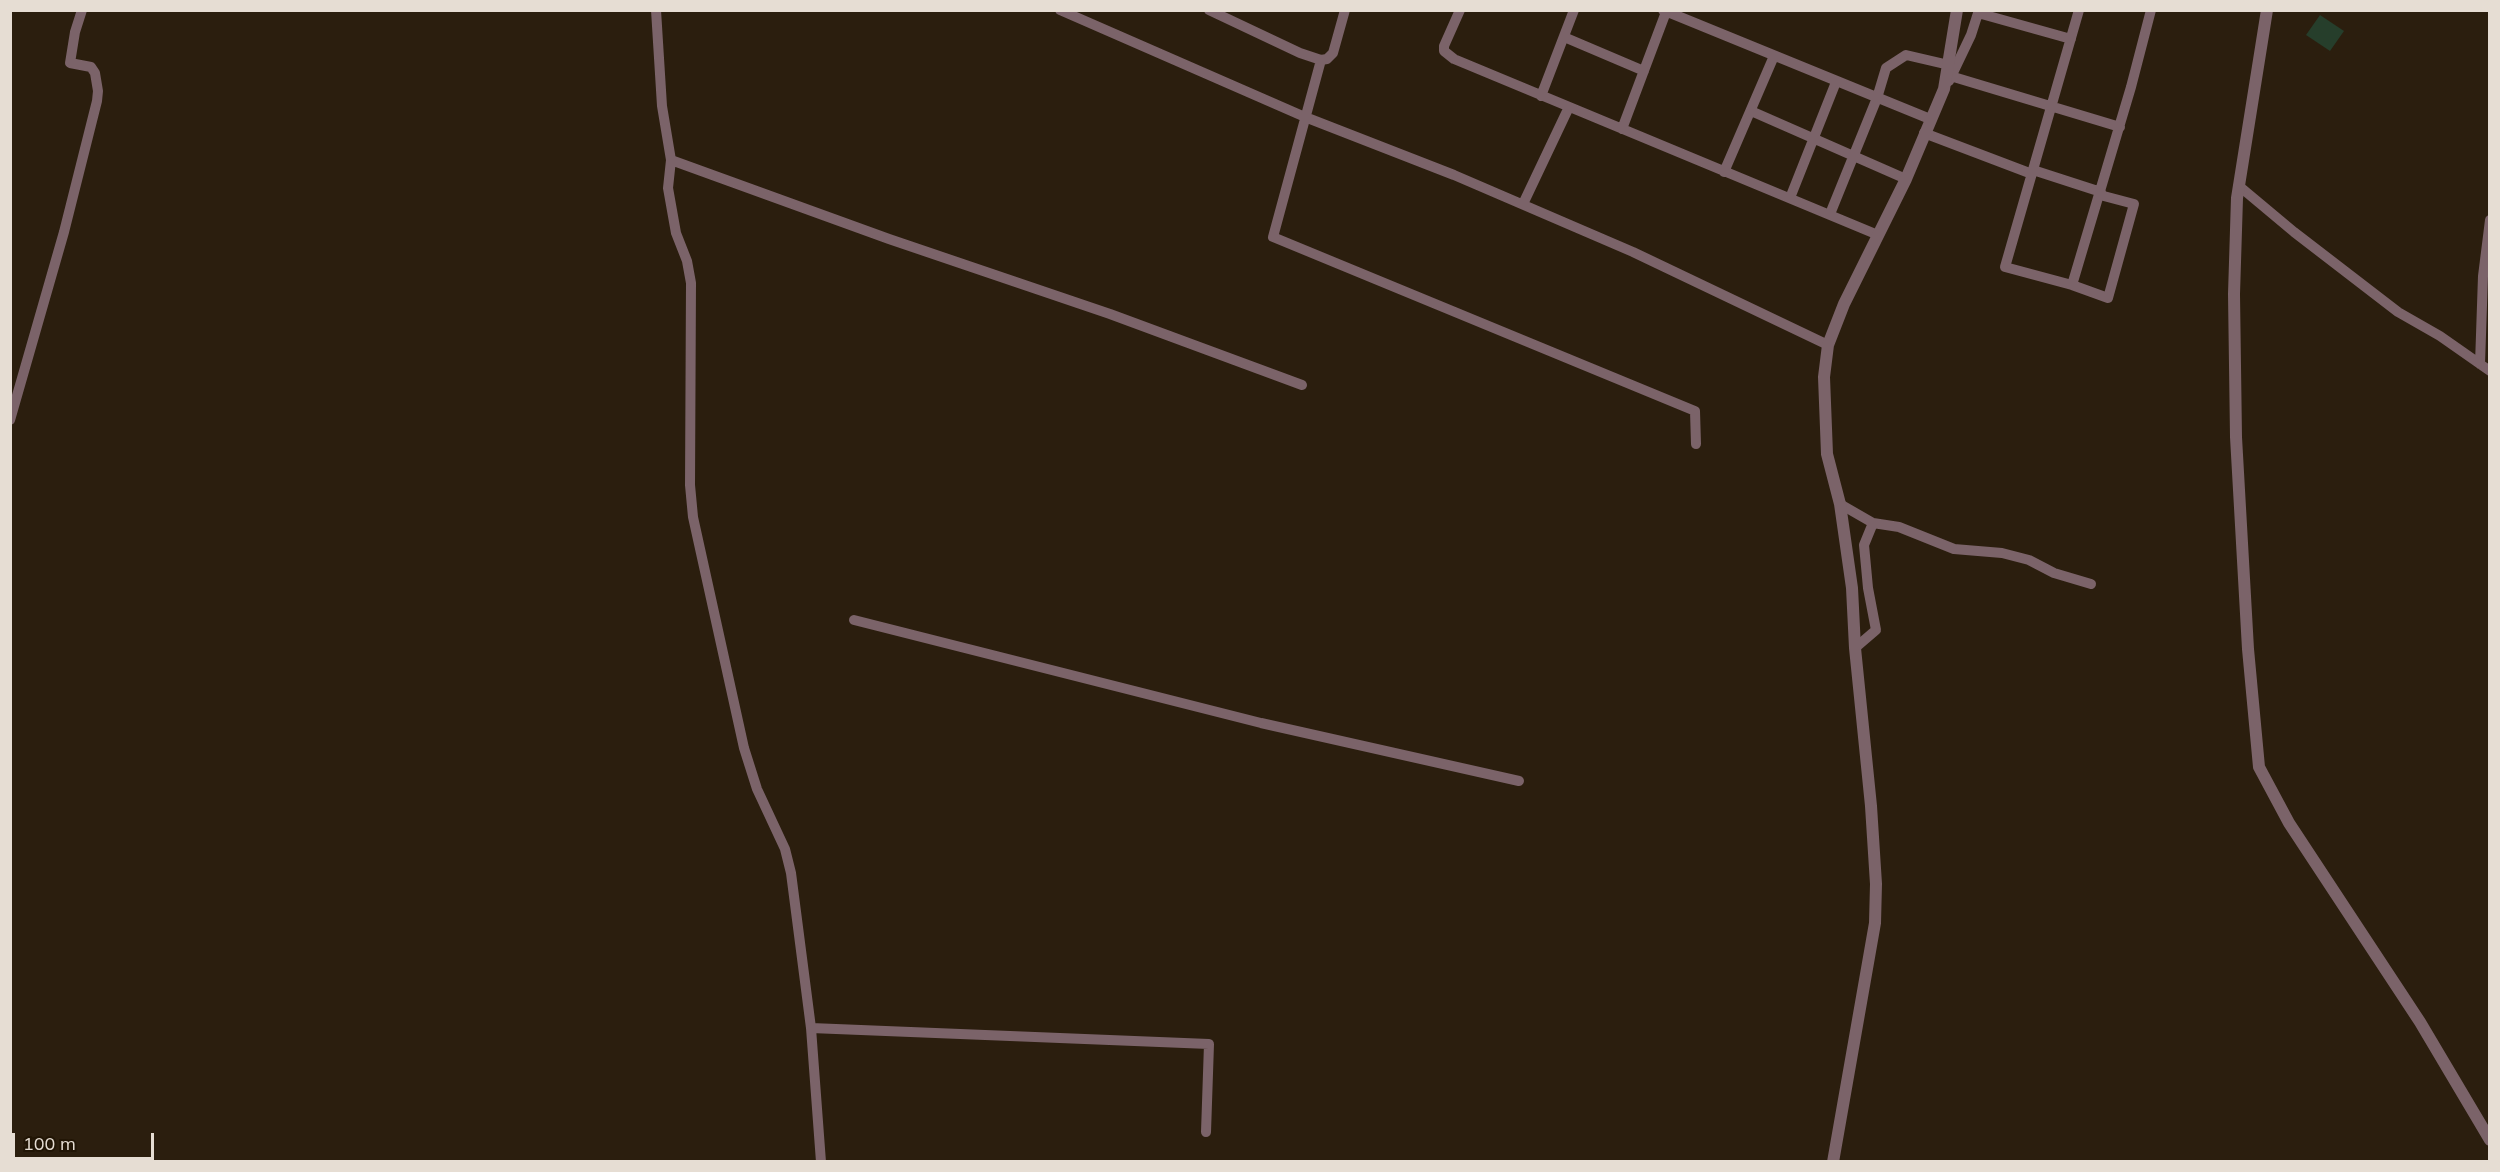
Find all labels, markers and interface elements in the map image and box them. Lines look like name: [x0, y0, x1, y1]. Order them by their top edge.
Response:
scale bar: [15, 1121, 158, 1159]
text: 100 m: [23, 1132, 76, 1155]

